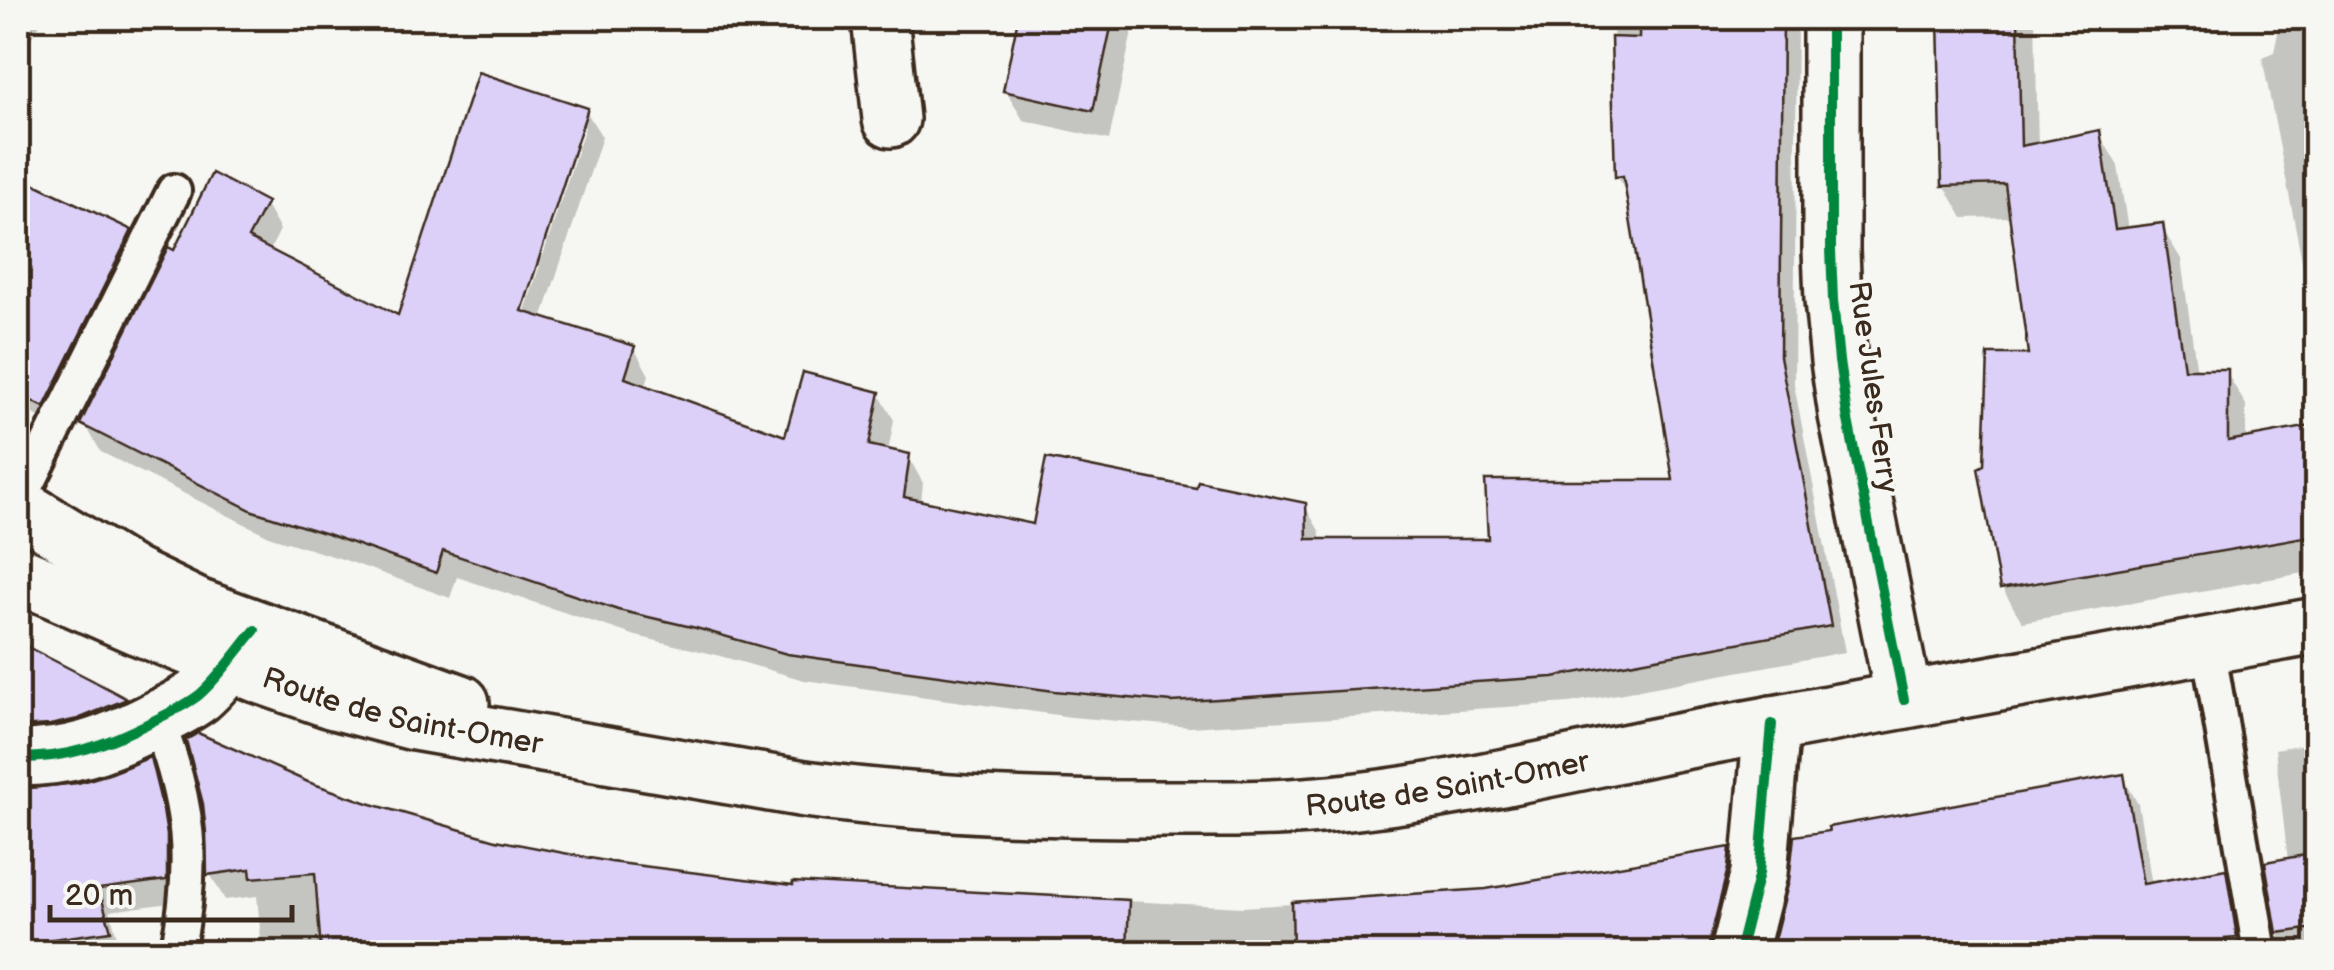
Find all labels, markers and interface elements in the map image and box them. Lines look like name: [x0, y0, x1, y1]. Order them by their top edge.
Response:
street label: Rue Jules Ferry: [1840, 279, 1906, 496]
street label: Route de Saint-Omer: [258, 660, 546, 763]
street label: Route de Saint-Omer: [1304, 743, 1594, 825]
scale bar: [50, 860, 292, 922]
text: 20 m: [65, 878, 133, 914]

